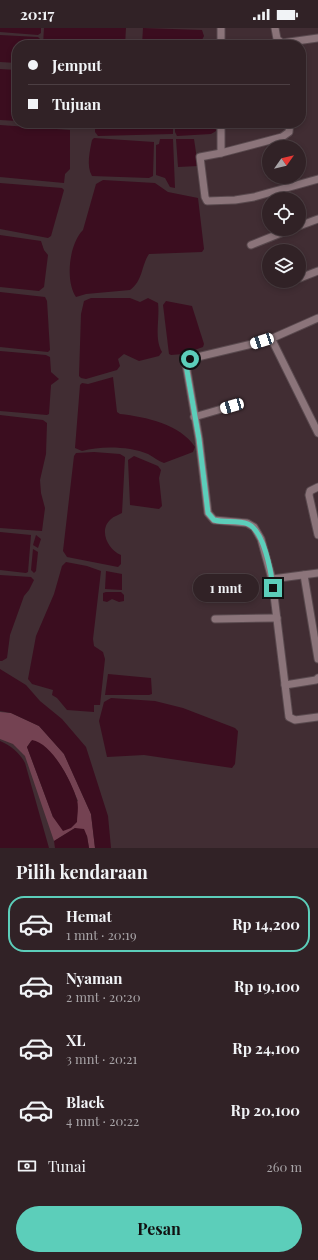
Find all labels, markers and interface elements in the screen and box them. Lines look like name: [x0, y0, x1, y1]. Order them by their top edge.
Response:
text: 20:17: [20, 4, 54, 24]
text: Jemput: [52, 55, 102, 75]
text: Tujuan: [52, 94, 101, 114]
north arrow: [262, 140, 306, 184]
map controls: [262, 140, 306, 288]
button: locate: [262, 192, 306, 236]
button: layers: [262, 244, 306, 288]
car: [249, 332, 275, 350]
route start: [181, 350, 199, 368]
car: [219, 397, 245, 415]
callout: 1 mnt: [193, 574, 259, 602]
text: 1 mnt: [210, 579, 242, 596]
route end: [264, 579, 282, 597]
text: Pilih kendaraan: [16, 860, 148, 884]
icon: car: [18, 906, 54, 942]
text: Hemat: [66, 906, 112, 926]
text: Rp 14,200: [232, 914, 300, 934]
text: 1 mnt · 20:19: [66, 926, 137, 943]
icon: car: [18, 968, 54, 1004]
text: Nyaman: [66, 968, 123, 988]
text: Rp 19,100: [234, 976, 300, 996]
text: 2 mnt · 20:20: [66, 988, 141, 1005]
icon: car: [18, 1030, 54, 1066]
text: XL: [66, 1030, 86, 1050]
text: Rp 24,100: [232, 1038, 300, 1058]
text: 3 mnt · 20:21: [66, 1050, 137, 1067]
icon: car: [18, 1092, 54, 1128]
text: Black: [66, 1092, 105, 1112]
text: Rp 20,100: [231, 1100, 300, 1120]
text: 4 mnt · 20:22: [66, 1112, 139, 1129]
icon: cash: [16, 1155, 38, 1177]
text: Tunai: [48, 1156, 86, 1176]
text: 260 m: [266, 1158, 302, 1175]
button: Pesan: [16, 1206, 302, 1252]

